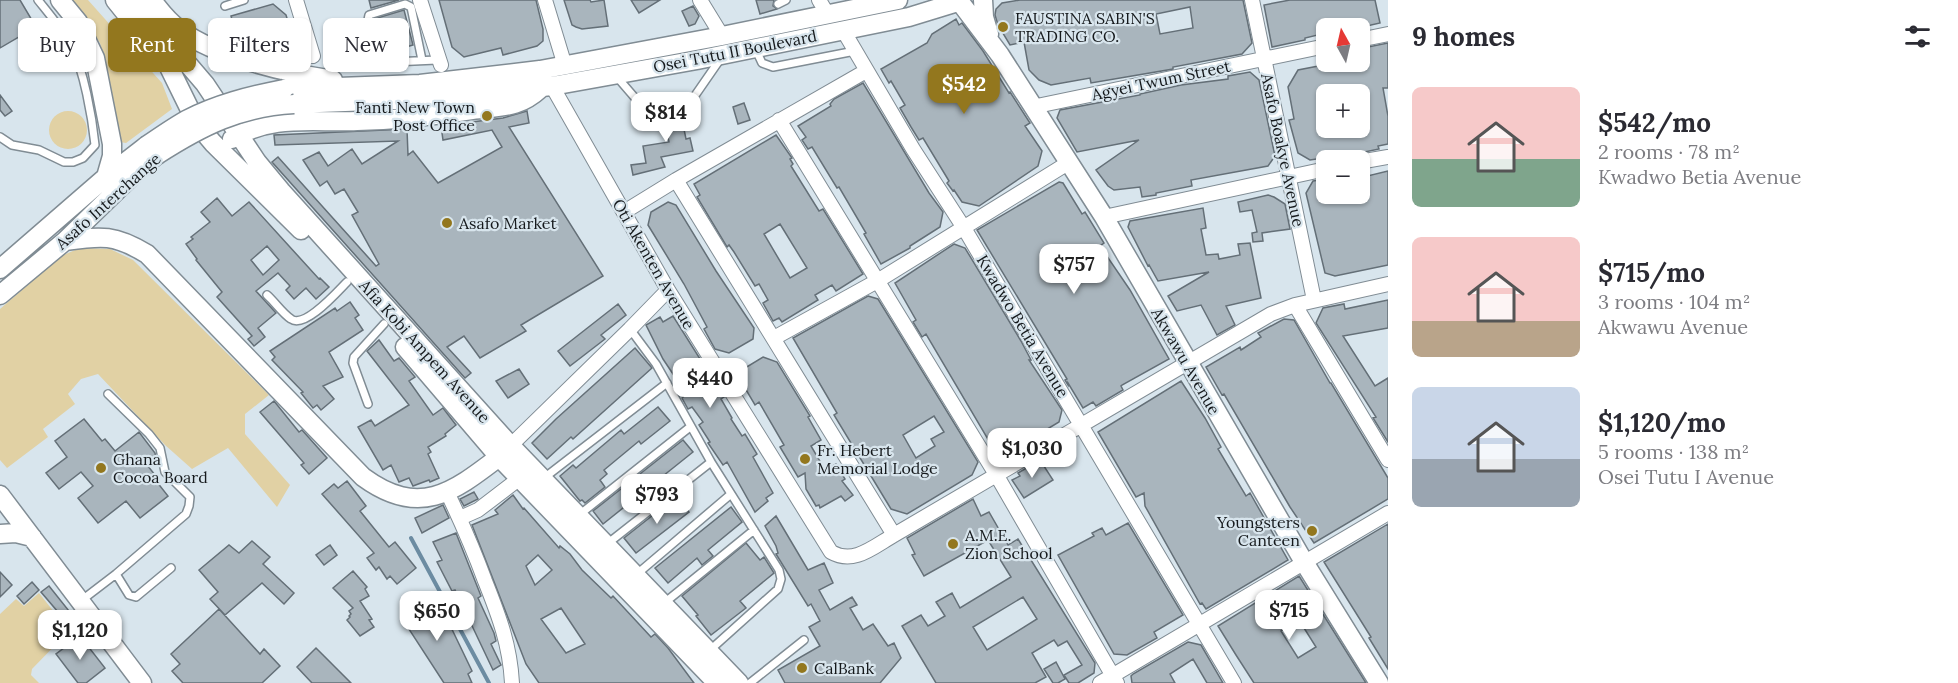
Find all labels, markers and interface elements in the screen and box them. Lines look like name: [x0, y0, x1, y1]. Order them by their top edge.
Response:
place label: FAUSTINA SABIN'S TRADING CO.: [1015, 8, 1155, 46]
chip: Buy: [18, 18, 96, 72]
chip: Rent: [108, 18, 196, 72]
chip: Filters: [208, 18, 311, 72]
chip: New: [323, 18, 409, 72]
north arrow: [1316, 18, 1370, 72]
map controls: [1316, 18, 1370, 204]
marker: FAUSTINA SABIN'S TRADING CO.: [996, 20, 1010, 34]
text: 9 homes: [1412, 20, 1515, 53]
icon: filters: [1901, 20, 1934, 53]
street label: Osei Tutu II Boulevard: [651, 25, 819, 77]
street label: Agyei Twum Street: [1089, 55, 1233, 105]
pin: $542: [928, 64, 1000, 115]
text: $542: [942, 71, 986, 96]
street label: Asafo Boakye Avenue: [1257, 71, 1309, 229]
button: +: [1316, 84, 1370, 138]
pin: $814: [630, 92, 702, 143]
place label: Fanti New Town Post Office: [355, 97, 475, 135]
text: $814: [645, 99, 687, 124]
text: $542/mo: [1598, 106, 1711, 139]
marker: Fanti New Town Post Office: [480, 109, 494, 123]
icon: home: [1460, 111, 1532, 183]
text: 2 rooms · 78 m²: [1598, 139, 1740, 164]
street label: Asafo Interchange: [51, 148, 165, 254]
button: −: [1316, 150, 1370, 204]
text: Kwadwo Betia Avenue: [1598, 164, 1801, 189]
street label: Oti Akenten Avenue: [608, 195, 700, 333]
place label: Asafo Market: [458, 213, 557, 233]
marker: Asafo Market: [440, 216, 454, 230]
pin: $757: [1038, 244, 1110, 295]
street label: Kwadwo Betia Avenue: [973, 251, 1074, 401]
text: $757: [1053, 251, 1095, 276]
text: $715/mo: [1598, 256, 1705, 289]
icon: home: [1460, 261, 1532, 333]
street label: Afia Kobi Ampem Avenue: [355, 274, 495, 427]
text: 3 rooms · 104 m²: [1598, 289, 1750, 314]
street label: Akwawu Avenue: [1147, 303, 1225, 418]
text: Akwawu Avenue: [1598, 314, 1748, 339]
pin: $440: [674, 358, 746, 409]
text: $440: [687, 365, 733, 390]
text: $1,120/mo: [1598, 406, 1726, 439]
icon: home: [1460, 411, 1532, 483]
pin: $1,030: [983, 428, 1081, 479]
text: $1,030: [1001, 435, 1063, 460]
text: 5 rooms · 138 m²: [1598, 439, 1749, 464]
place label: Fr. Hebert Memorial Lodge: [817, 440, 938, 478]
place label: Ghana Cocoa Board: [113, 449, 208, 487]
marker: Fr. Hebert Memorial Lodge: [798, 452, 812, 466]
marker: Ghana Cocoa Board: [94, 461, 108, 475]
text: Osei Tutu I Avenue: [1598, 464, 1774, 489]
pin: $793: [621, 474, 693, 525]
text: $793: [635, 481, 679, 506]
place label: Youngsters Canteen: [1216, 512, 1300, 550]
marker: Youngsters Canteen: [1305, 524, 1319, 538]
place label: A.M.E. Zion School: [964, 525, 1053, 563]
marker: A.M.E. Zion School: [946, 537, 960, 551]
pin: $715: [1253, 590, 1325, 641]
pin: $650: [401, 591, 473, 642]
text: $715: [1269, 597, 1309, 622]
text: $650: [414, 598, 460, 623]
pin: $1,120: [31, 610, 129, 661]
text: $1,120: [52, 617, 108, 642]
place label: CalBank: [814, 658, 875, 678]
marker: CalBank: [795, 661, 809, 675]

